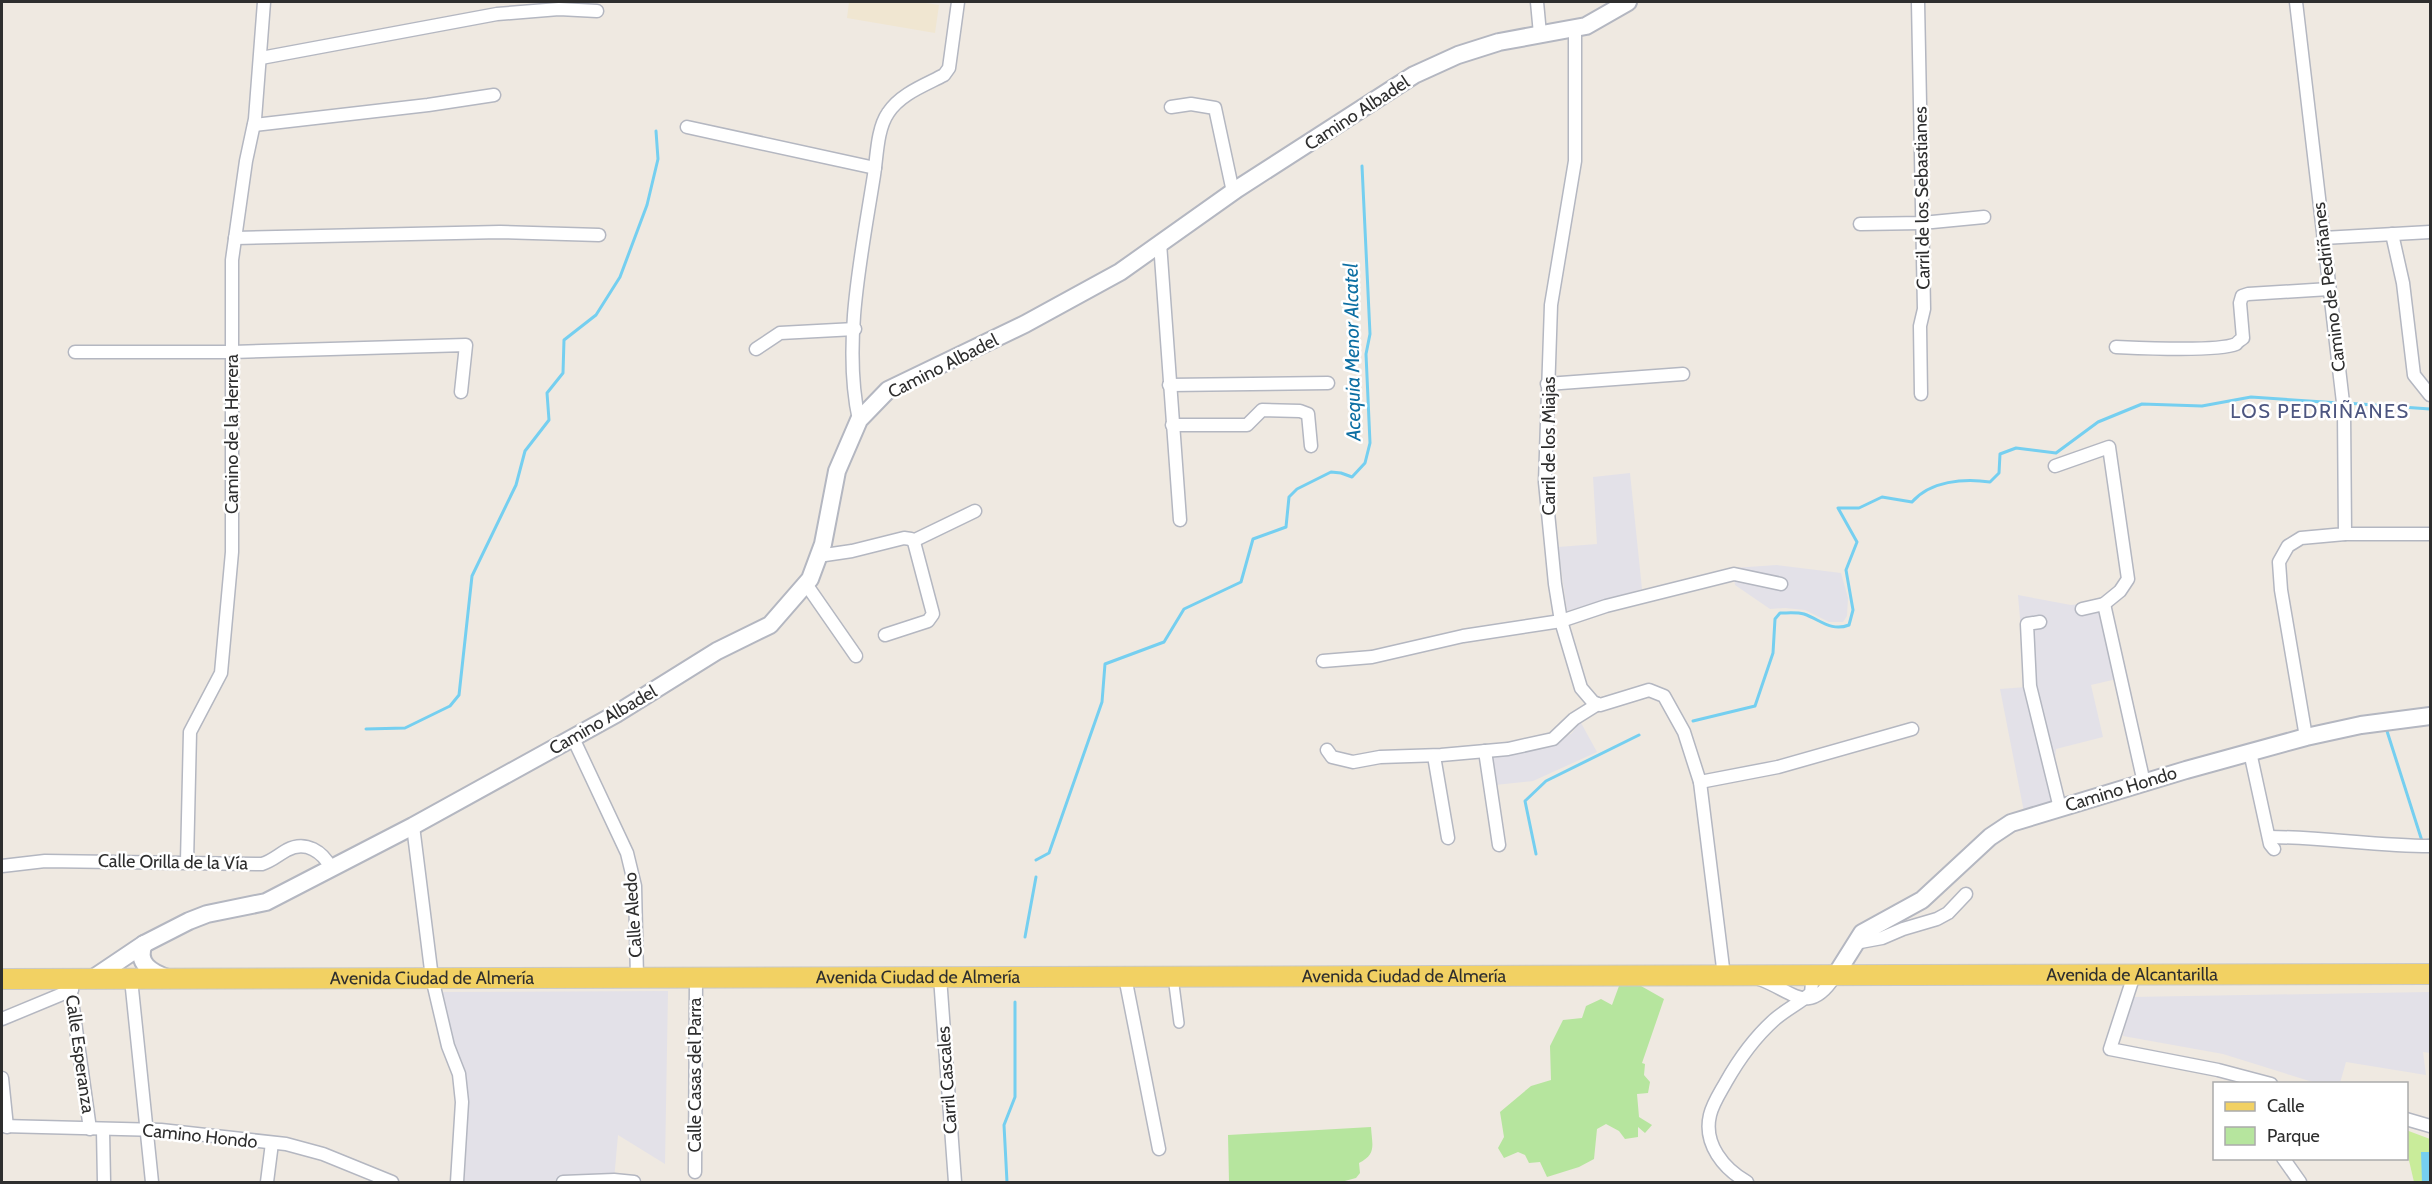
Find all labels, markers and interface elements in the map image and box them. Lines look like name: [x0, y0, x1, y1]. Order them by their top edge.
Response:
street label: Camino Albadel: [1300, 71, 1414, 155]
street label: Carril de los Sebastianes: [1909, 106, 1935, 290]
street label: Camino de Pedriñanes: [2308, 201, 2350, 373]
water label: Acequia Menor Alcatel: [1338, 263, 1366, 442]
street label: Camino Albadel: [884, 328, 1002, 403]
street label: Camino de la Herrera: [221, 354, 243, 514]
street label: Carril de los Miajas: [1538, 377, 1560, 515]
district label: LOS PEDRIÑANES: [2230, 399, 2410, 423]
street label: Camino Albadel: [545, 680, 661, 760]
street label: Camino Hondo: [2062, 762, 2180, 816]
street label: Calle Orilla de la Vía: [98, 850, 249, 874]
street label: Calle Aledo: [619, 871, 647, 958]
street label: Avenida de Alcantarilla: [2046, 963, 2218, 986]
street label: Avenida Ciudad de Almería: [1302, 965, 1507, 987]
street label: Avenida Ciudad de Almería: [816, 966, 1021, 988]
street label: Avenida Ciudad de Almería: [330, 967, 535, 989]
street label: Calle Esperanza: [61, 993, 99, 1115]
street label: Calle Casas del Parra: [684, 997, 706, 1152]
street label: Carril Cascales: [932, 1025, 962, 1135]
legend: [2213, 1082, 2408, 1160]
text: Calle: [2267, 1095, 2304, 1117]
street label: Camino Hondo: [141, 1119, 259, 1153]
text: Parque: [2267, 1125, 2320, 1147]

